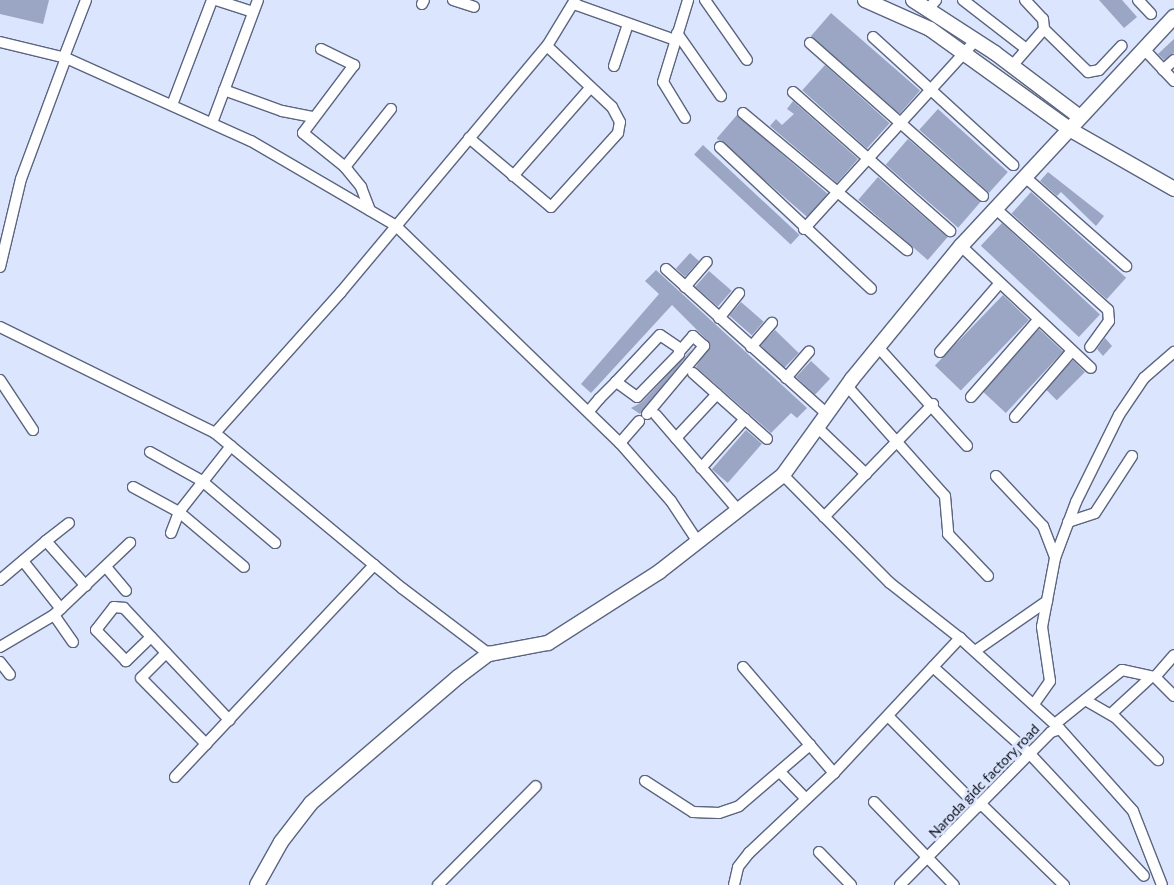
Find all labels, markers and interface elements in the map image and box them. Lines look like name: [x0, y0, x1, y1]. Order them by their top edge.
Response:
street label: Naroda gidc factory road: [925, 720, 1043, 842]

